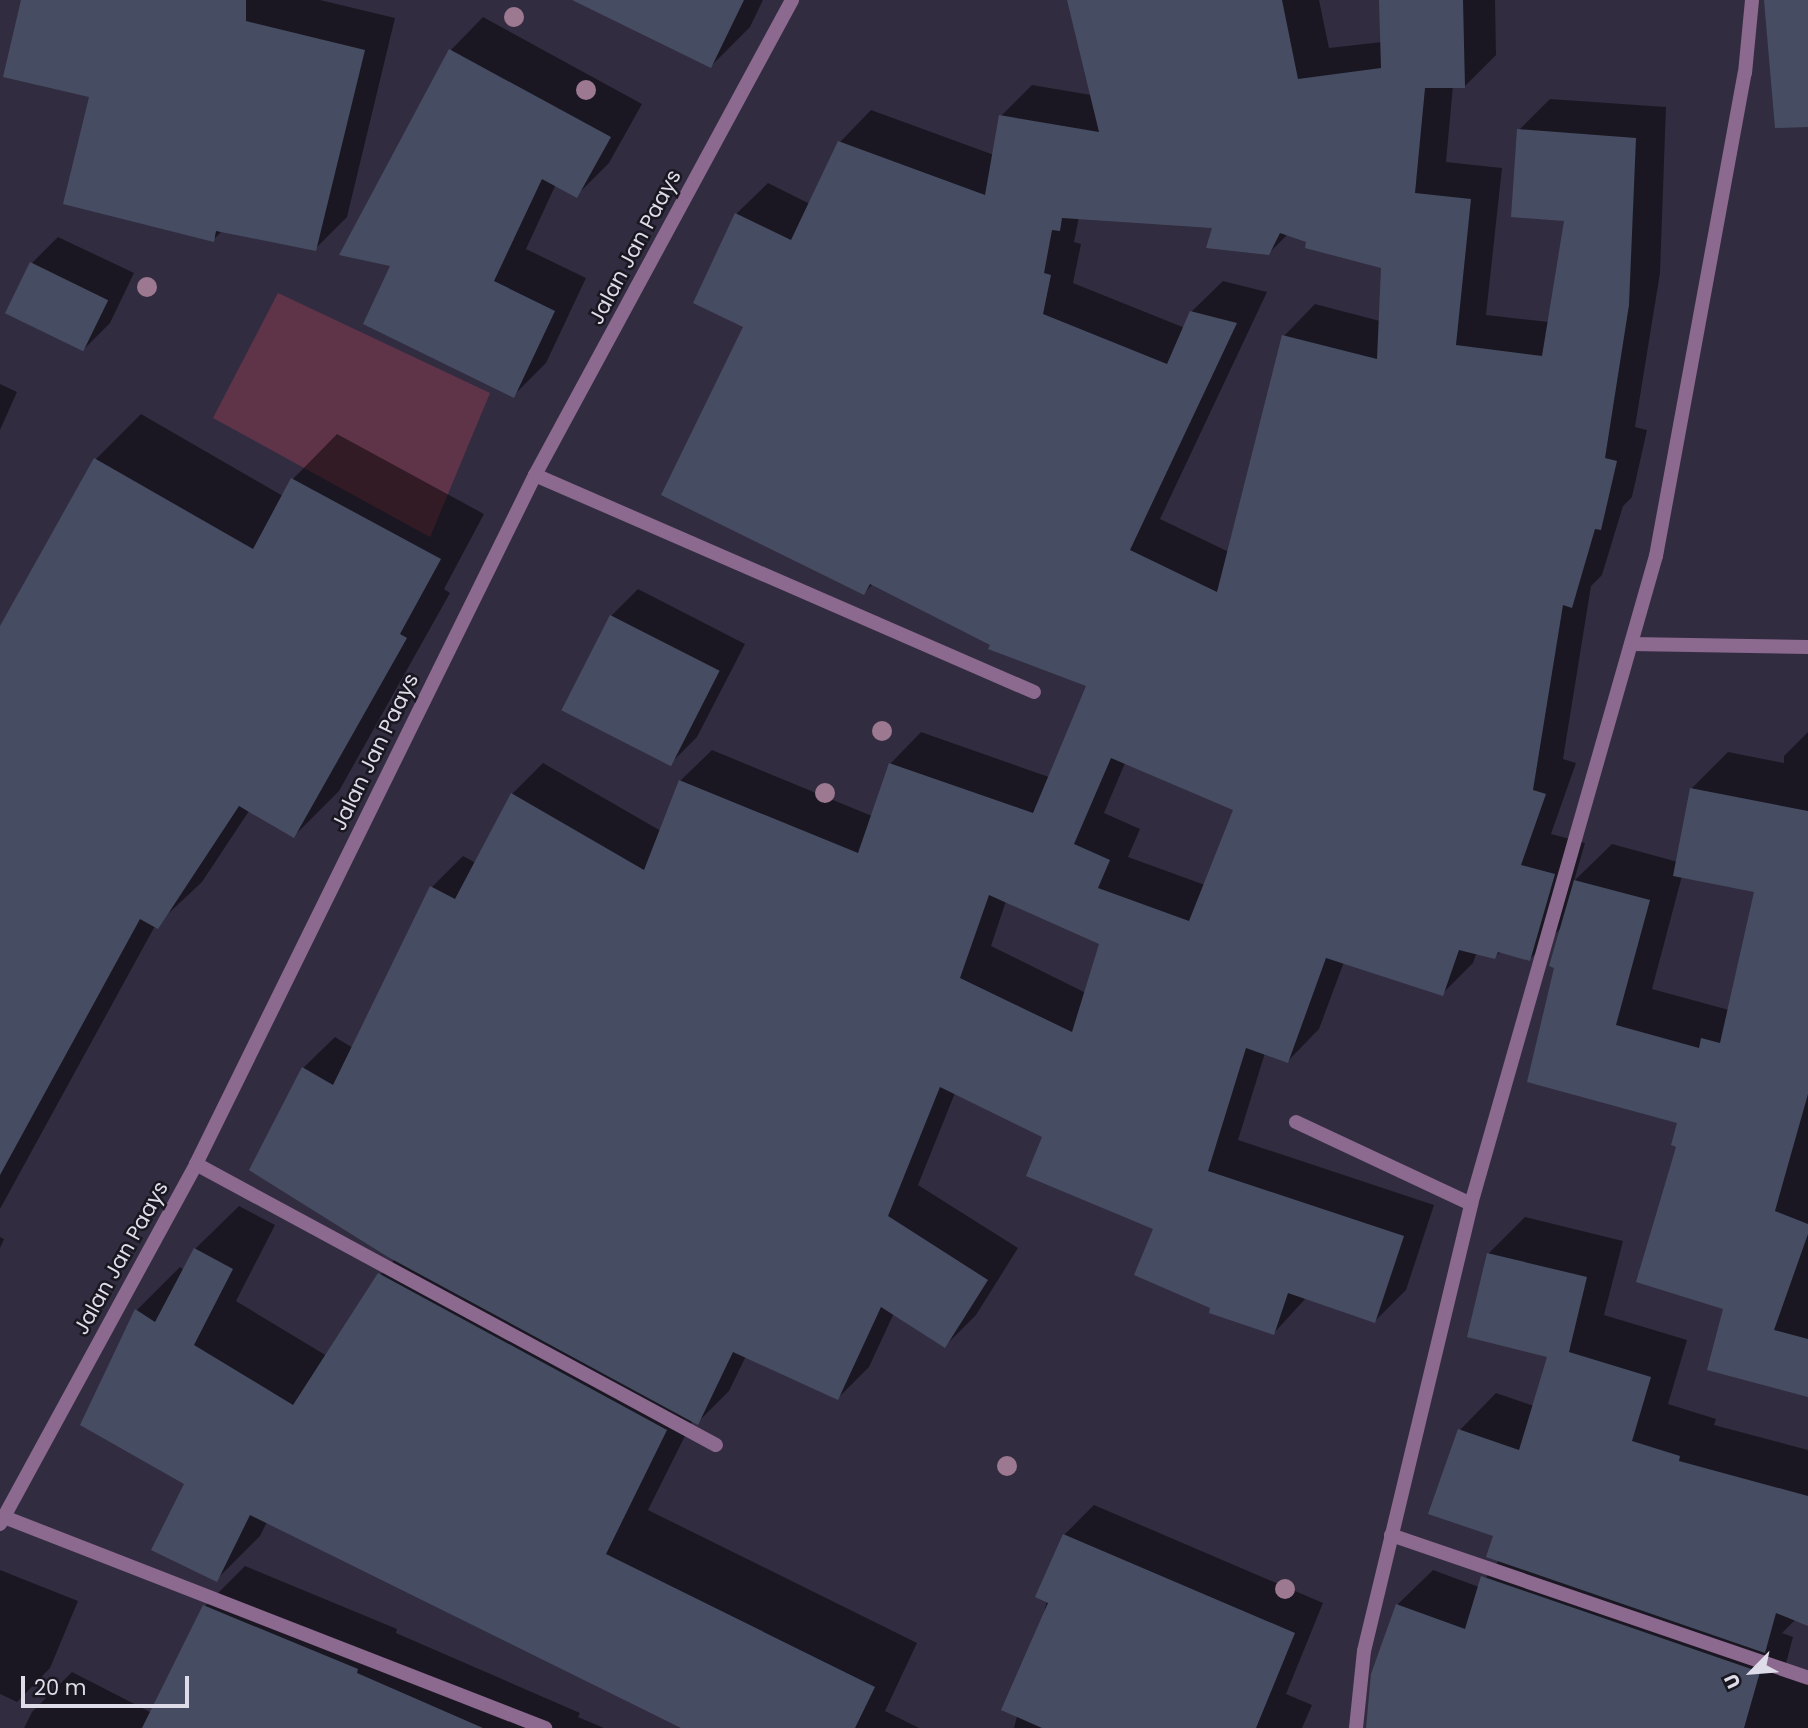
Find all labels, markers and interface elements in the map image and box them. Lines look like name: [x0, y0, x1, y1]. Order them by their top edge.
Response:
street label: Jalan Jan Paays: [584, 165, 686, 329]
street label: Jalan Jan Paays: [326, 669, 424, 835]
street label: Jalan Jan Paays: [68, 1177, 174, 1339]
north arrow: [1717, 1637, 1787, 1707]
scale bar: [24, 1662, 192, 1706]
text: U: [1717, 1669, 1748, 1693]
text: 20 m: [34, 1673, 87, 1702]

